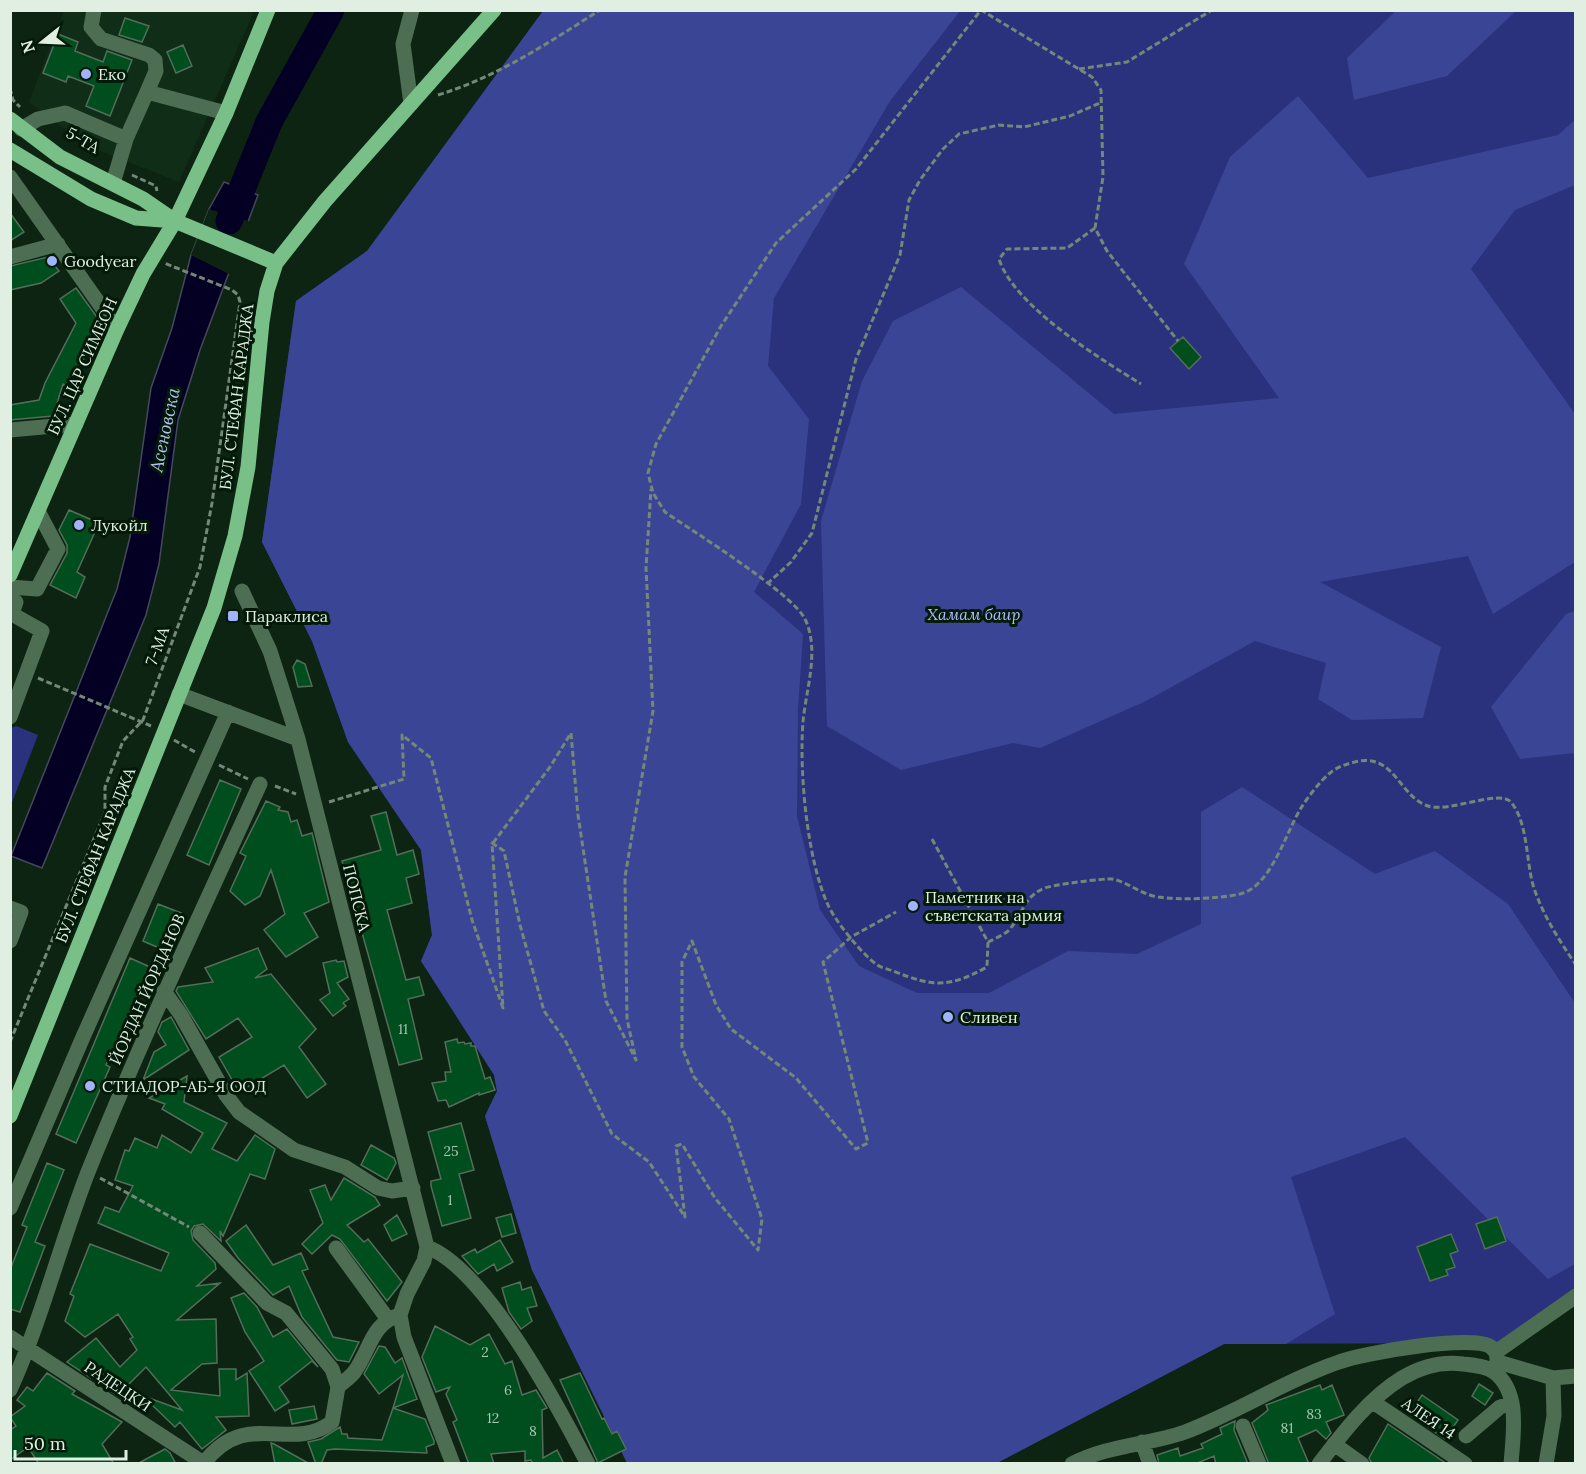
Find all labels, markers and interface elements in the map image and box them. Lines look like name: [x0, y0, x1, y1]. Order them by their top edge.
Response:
north arrow: [12, 12, 72, 72]
text: N: [16, 38, 39, 56]
place label: Еко: [98, 64, 126, 84]
marker: Еко: [79, 67, 93, 81]
street label: 5-ТА: [63, 122, 104, 158]
place label: Goodyear: [64, 251, 137, 271]
marker: Goodyear: [45, 254, 59, 268]
street label: БУЛ. ЦАР СИМЕОН: [43, 294, 121, 438]
street label: БУЛ. СТЕФАН КАРАДЖА: [215, 302, 257, 491]
water label: Асеновска: [144, 386, 185, 475]
place label: Лукойл: [91, 515, 148, 535]
marker: Лукойл: [72, 518, 86, 532]
park label: Хамам баир: [928, 604, 1020, 624]
place label: Параклиса: [245, 606, 328, 626]
marker: Параклиса: [226, 609, 240, 623]
street label: 7-МА: [141, 623, 174, 668]
street label: БУЛ. СТЕФАН КАРАДЖА: [51, 764, 140, 946]
street label: ПОПСКА: [339, 862, 375, 935]
place label: Паметник на съветската армия: [925, 887, 1062, 925]
marker: Паметник на съветската армия: [906, 899, 920, 913]
street label: ЙОРДАН ЙОРДАНОВ: [105, 910, 189, 1068]
place label: Сливен: [960, 1007, 1018, 1027]
marker: Сливен: [941, 1010, 955, 1024]
house number: 11: [398, 1020, 408, 1038]
place label: СТИАДОР-АБ-Я ООД: [102, 1076, 266, 1096]
marker: СТИАДОР-АБ-Я ООД: [83, 1079, 97, 1093]
house number: 25: [443, 1142, 459, 1160]
house number: 1: [447, 1191, 453, 1209]
house number: 2: [481, 1343, 489, 1361]
street label: РАДЕЦКИ: [81, 1356, 155, 1416]
house number: 6: [504, 1381, 512, 1399]
street label: АЛЕЯ 14: [1397, 1392, 1460, 1443]
house number: 83: [1306, 1405, 1322, 1423]
house number: 12: [487, 1409, 499, 1427]
house number: 81: [1281, 1419, 1293, 1437]
house number: 8: [529, 1422, 537, 1440]
scale bar: [15, 1423, 126, 1461]
text: 50 m: [24, 1432, 66, 1455]

